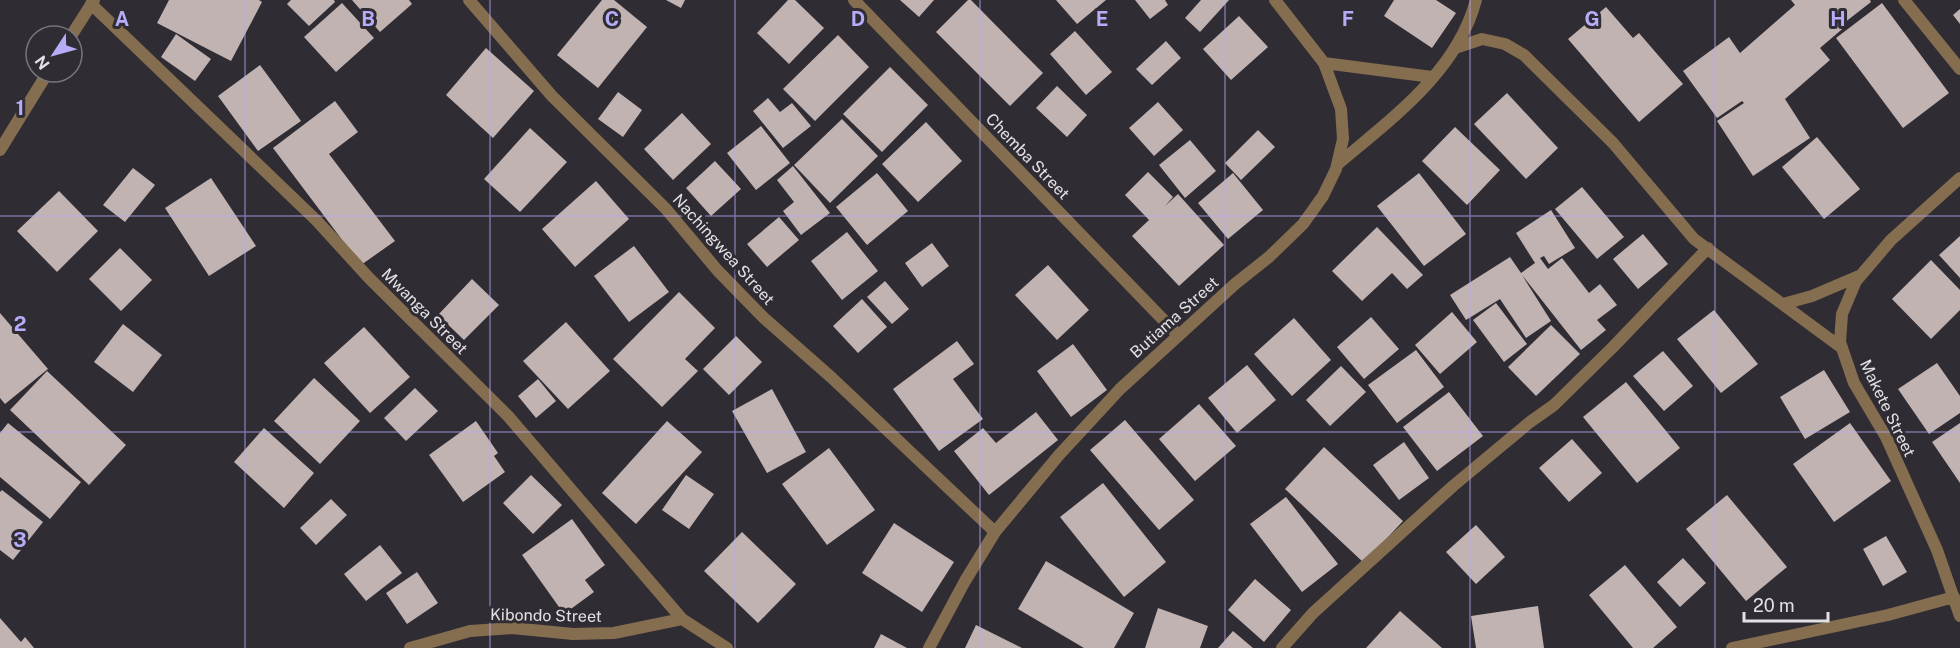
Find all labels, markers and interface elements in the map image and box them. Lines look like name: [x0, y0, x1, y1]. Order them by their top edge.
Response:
text: A: [115, 7, 129, 31]
text: B: [361, 7, 375, 31]
text: C: [605, 7, 619, 31]
text: D: [851, 7, 865, 31]
text: E: [1096, 7, 1108, 31]
text: F: [1342, 7, 1354, 31]
text: G: [1584, 7, 1600, 31]
text: H: [1830, 7, 1846, 31]
north arrow: [24, 24, 84, 84]
text: N: [31, 52, 54, 73]
text: 1: [16, 96, 24, 120]
street label: Chemba Street: [982, 109, 1073, 203]
street label: Nachingwea Street: [669, 190, 778, 309]
street label: Mwanga Street: [378, 264, 472, 358]
street label: Butiama Street: [1126, 273, 1222, 362]
text: 2: [14, 312, 26, 336]
street label: Makete Street: [1856, 356, 1919, 460]
text: 3: [13, 528, 27, 552]
scale bar: [1744, 585, 1828, 623]
text: 20 m: [1753, 595, 1795, 616]
street label: Kibondo Street: [490, 605, 602, 626]

